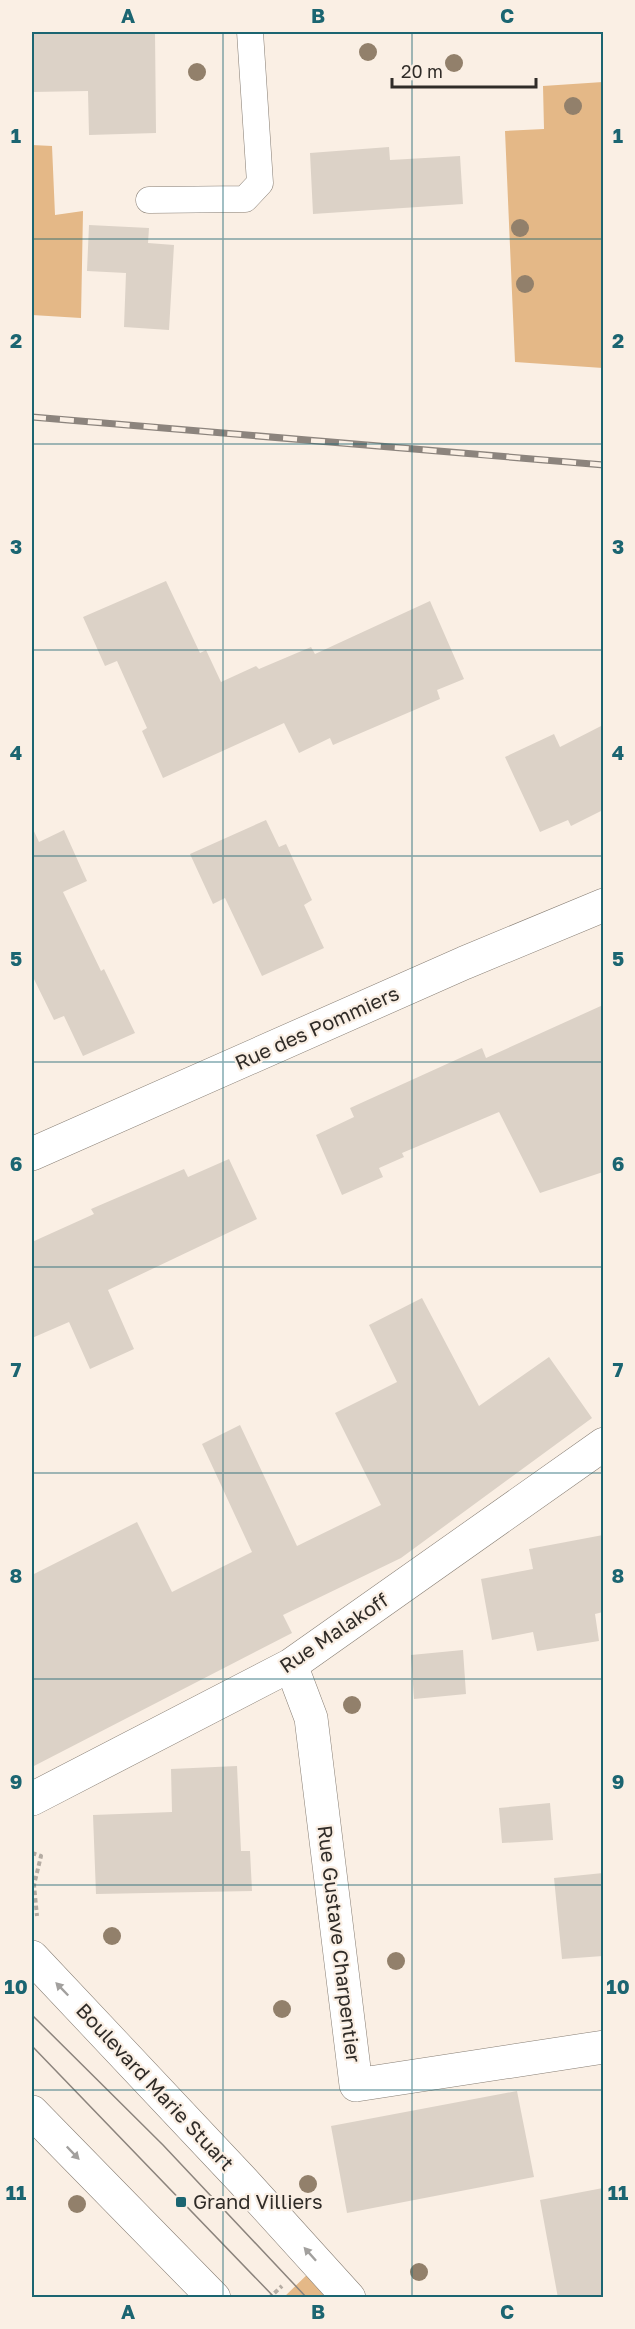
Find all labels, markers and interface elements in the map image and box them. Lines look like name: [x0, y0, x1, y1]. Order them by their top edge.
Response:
text: A: [121, 3, 135, 27]
text: B: [311, 3, 325, 27]
text: C: [500, 3, 514, 27]
scale bar: [392, 51, 536, 89]
text: 20 m: [401, 60, 443, 82]
text: 1: [11, 123, 21, 147]
text: 1: [613, 123, 623, 147]
text: 2: [10, 328, 22, 352]
text: 2: [612, 328, 624, 352]
text: 3: [10, 534, 22, 558]
text: 3: [612, 534, 624, 558]
text: 4: [10, 740, 22, 764]
text: 4: [612, 740, 624, 764]
text: 5: [10, 946, 22, 970]
text: 5: [612, 946, 624, 970]
street label: Rue des Pommiers: [231, 980, 402, 1074]
text: 6: [10, 1151, 22, 1175]
text: 6: [612, 1151, 624, 1175]
text: 7: [11, 1357, 22, 1381]
text: 7: [613, 1357, 624, 1381]
text: 8: [10, 1563, 22, 1587]
text: 8: [612, 1563, 624, 1587]
street label: Rue Malakoff: [275, 1587, 392, 1677]
text: 9: [10, 1769, 22, 1793]
text: 9: [612, 1769, 624, 1793]
street label: Rue Gustave Charpentier: [314, 1824, 366, 2064]
text: 10: [4, 1974, 28, 1998]
text: 10: [606, 1974, 630, 1998]
one-way arrow: [56, 1982, 70, 1996]
street label: Boulevard Marie Stuart: [72, 1998, 240, 2175]
one-way arrow: [65, 2146, 79, 2160]
text: 11: [6, 2180, 26, 2204]
text: 11: [608, 2180, 628, 2204]
place label: Grand Villiers: [193, 2189, 323, 2213]
marker: Grand Villiers: [174, 2195, 188, 2209]
one-way arrow: [303, 2247, 317, 2262]
text: A: [121, 2299, 135, 2323]
text: B: [311, 2299, 325, 2323]
text: C: [500, 2299, 514, 2323]

